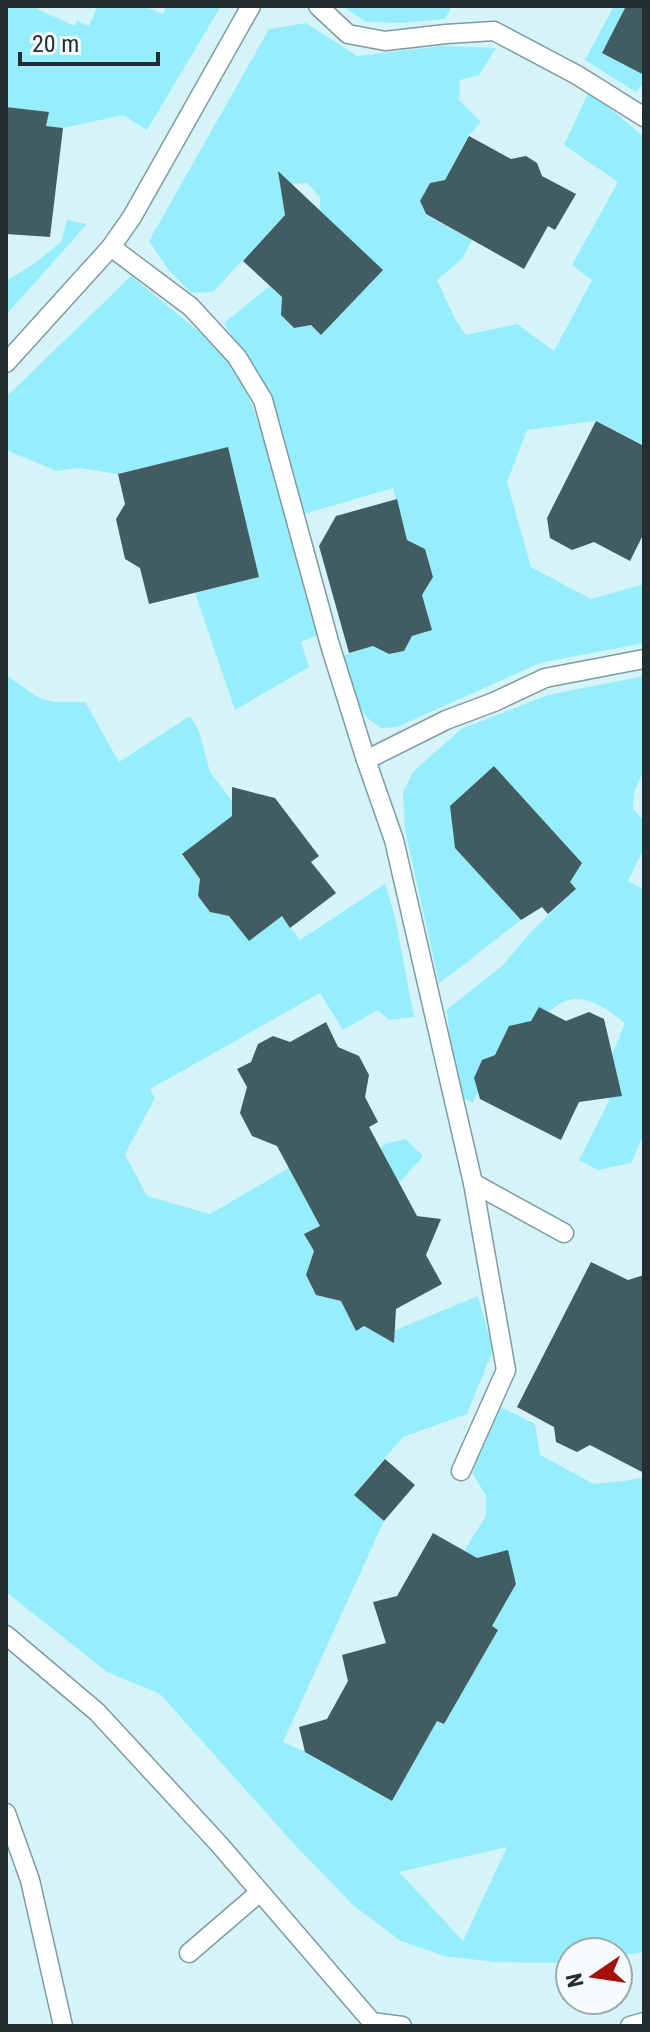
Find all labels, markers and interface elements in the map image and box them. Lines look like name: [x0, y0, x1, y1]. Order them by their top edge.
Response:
scale bar: [20, 16, 158, 66]
text: 20 m: [32, 30, 79, 58]
north arrow: [554, 1936, 634, 2016]
text: N: [561, 1971, 589, 1990]

